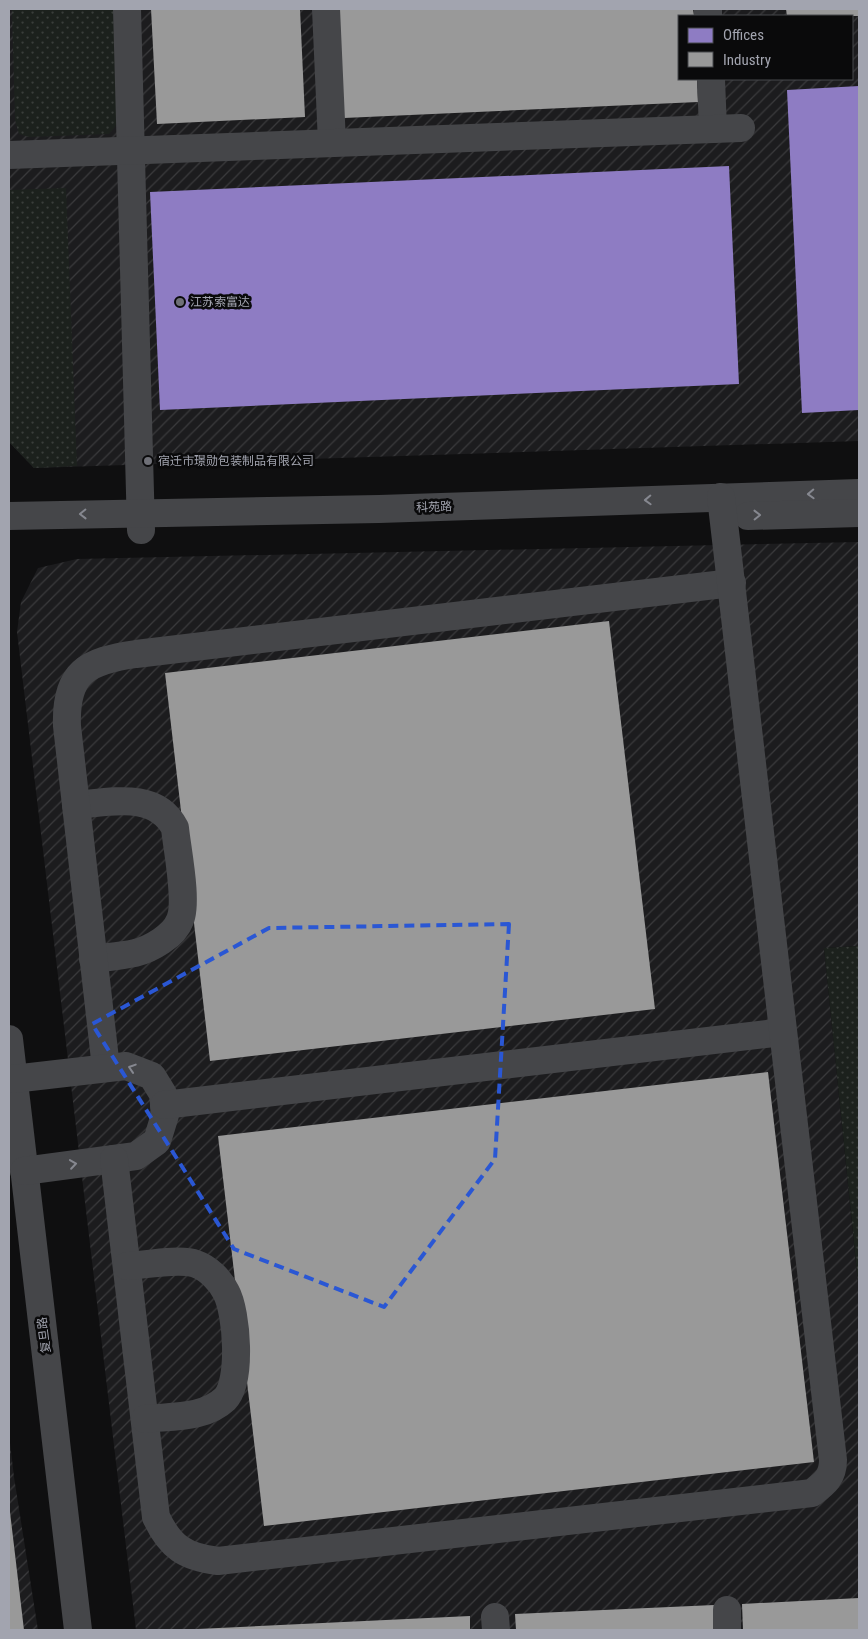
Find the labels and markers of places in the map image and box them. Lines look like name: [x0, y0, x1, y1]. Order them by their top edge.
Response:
place label: 江苏索富达: [190, 295, 250, 309]
marker: 江苏索富达: [174, 296, 186, 308]
place label: 宿迁市璟勋包装制品有限公司: [158, 454, 314, 468]
marker: 宿迁市璟勋包装制品有限公司: [142, 455, 154, 467]

